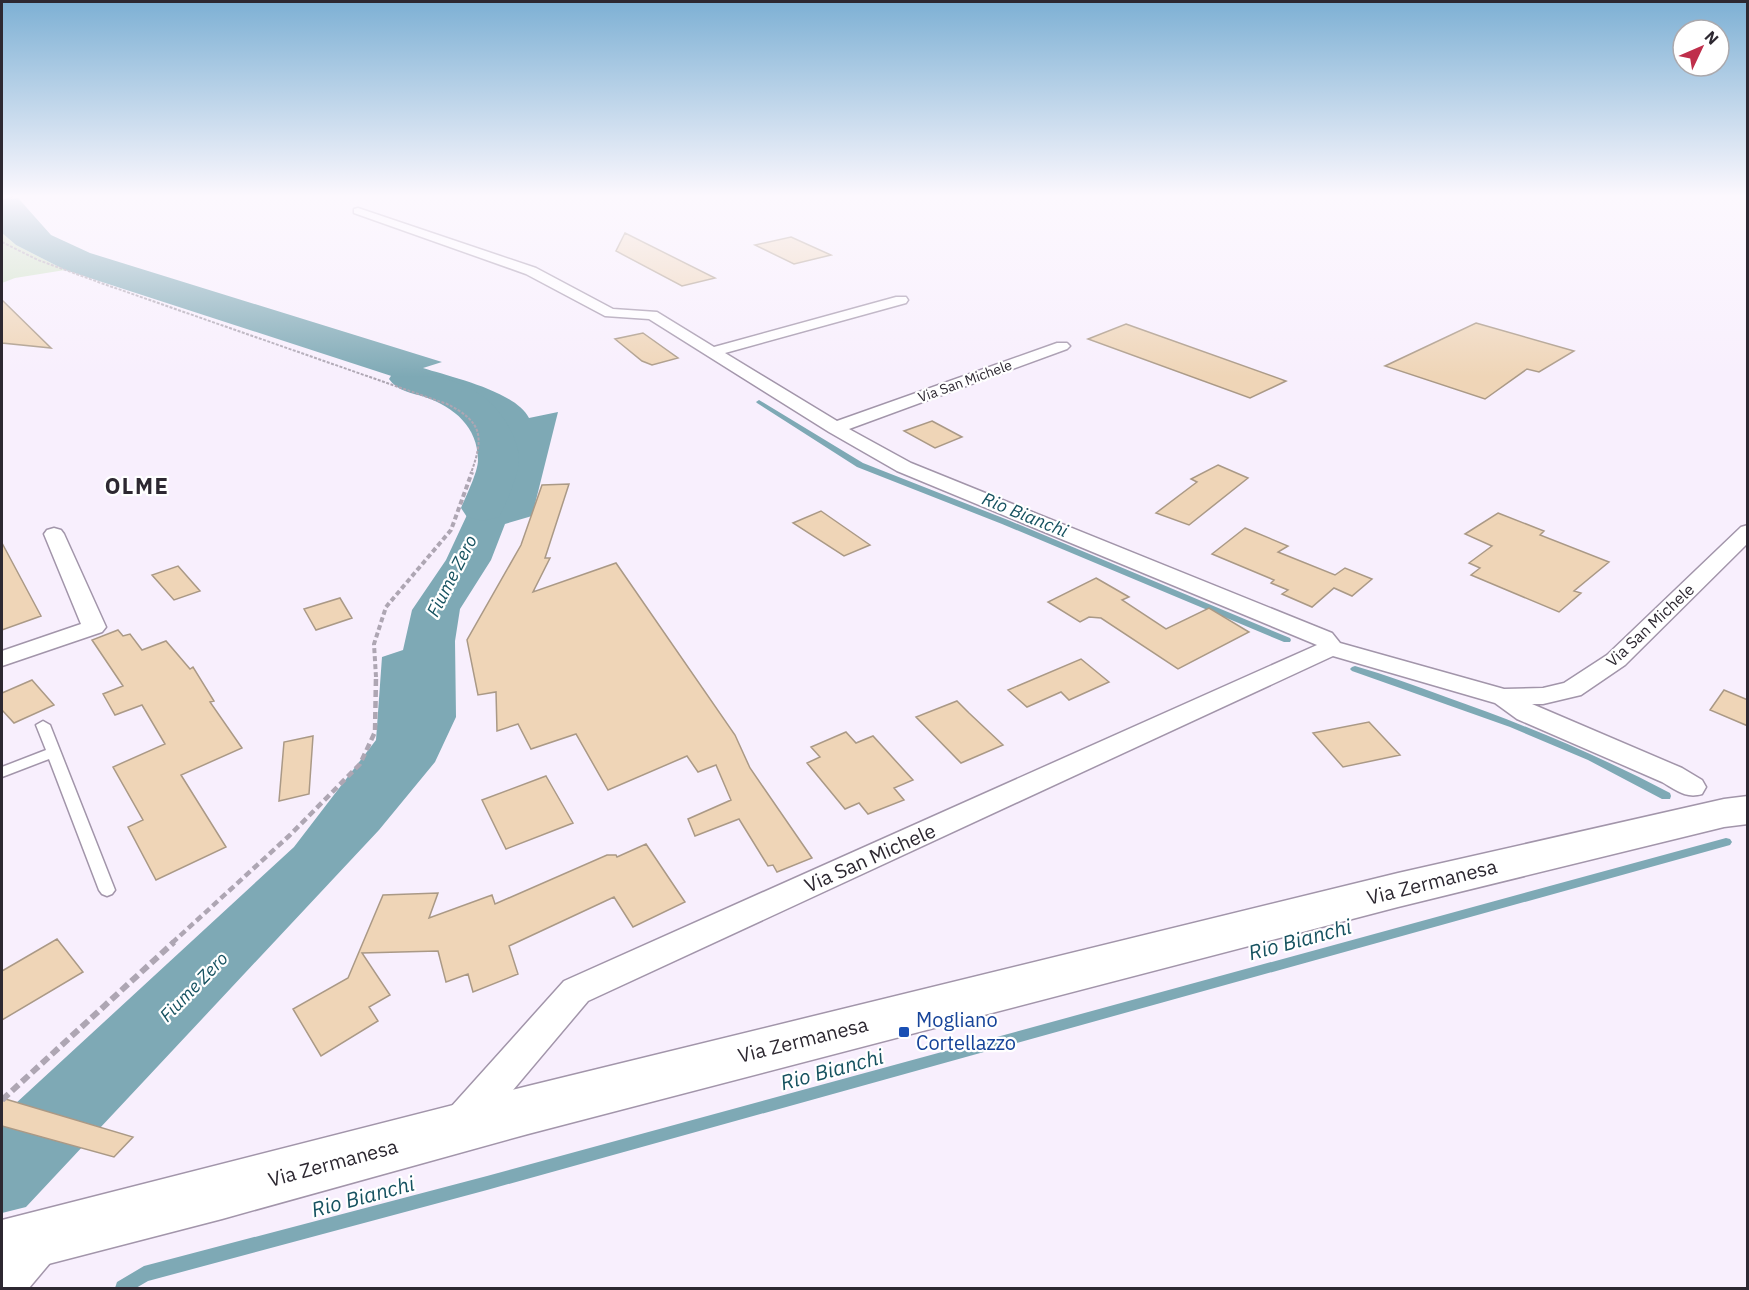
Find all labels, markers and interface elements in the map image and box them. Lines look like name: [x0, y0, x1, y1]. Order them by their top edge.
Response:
north arrow: [1671, 18, 1731, 78]
text: N: [1701, 26, 1723, 49]
street label: Via San Michele: [916, 356, 1015, 406]
district label: OLME: [105, 471, 169, 500]
water label: Rio Bianchi: [979, 487, 1072, 542]
water label: Fiume Zero: [421, 531, 482, 620]
street label: Via San Michele: [1602, 579, 1698, 671]
street label: Via San Michele: [800, 817, 940, 899]
street label: Via Zermanesa: [1364, 852, 1500, 911]
water label: Rio Bianchi: [1245, 912, 1355, 966]
water label: Fiume Zero: [155, 947, 233, 1027]
place label: Mogliano Cortellazzo: [916, 1006, 1016, 1056]
street label: Via Zermanesa: [735, 1010, 871, 1069]
marker: Mogliano Cortellazzo: [897, 1025, 911, 1039]
water label: Rio Bianchi: [777, 1042, 887, 1096]
street label: Via Zermanesa: [265, 1132, 401, 1193]
water label: Rio Bianchi: [308, 1169, 418, 1223]

